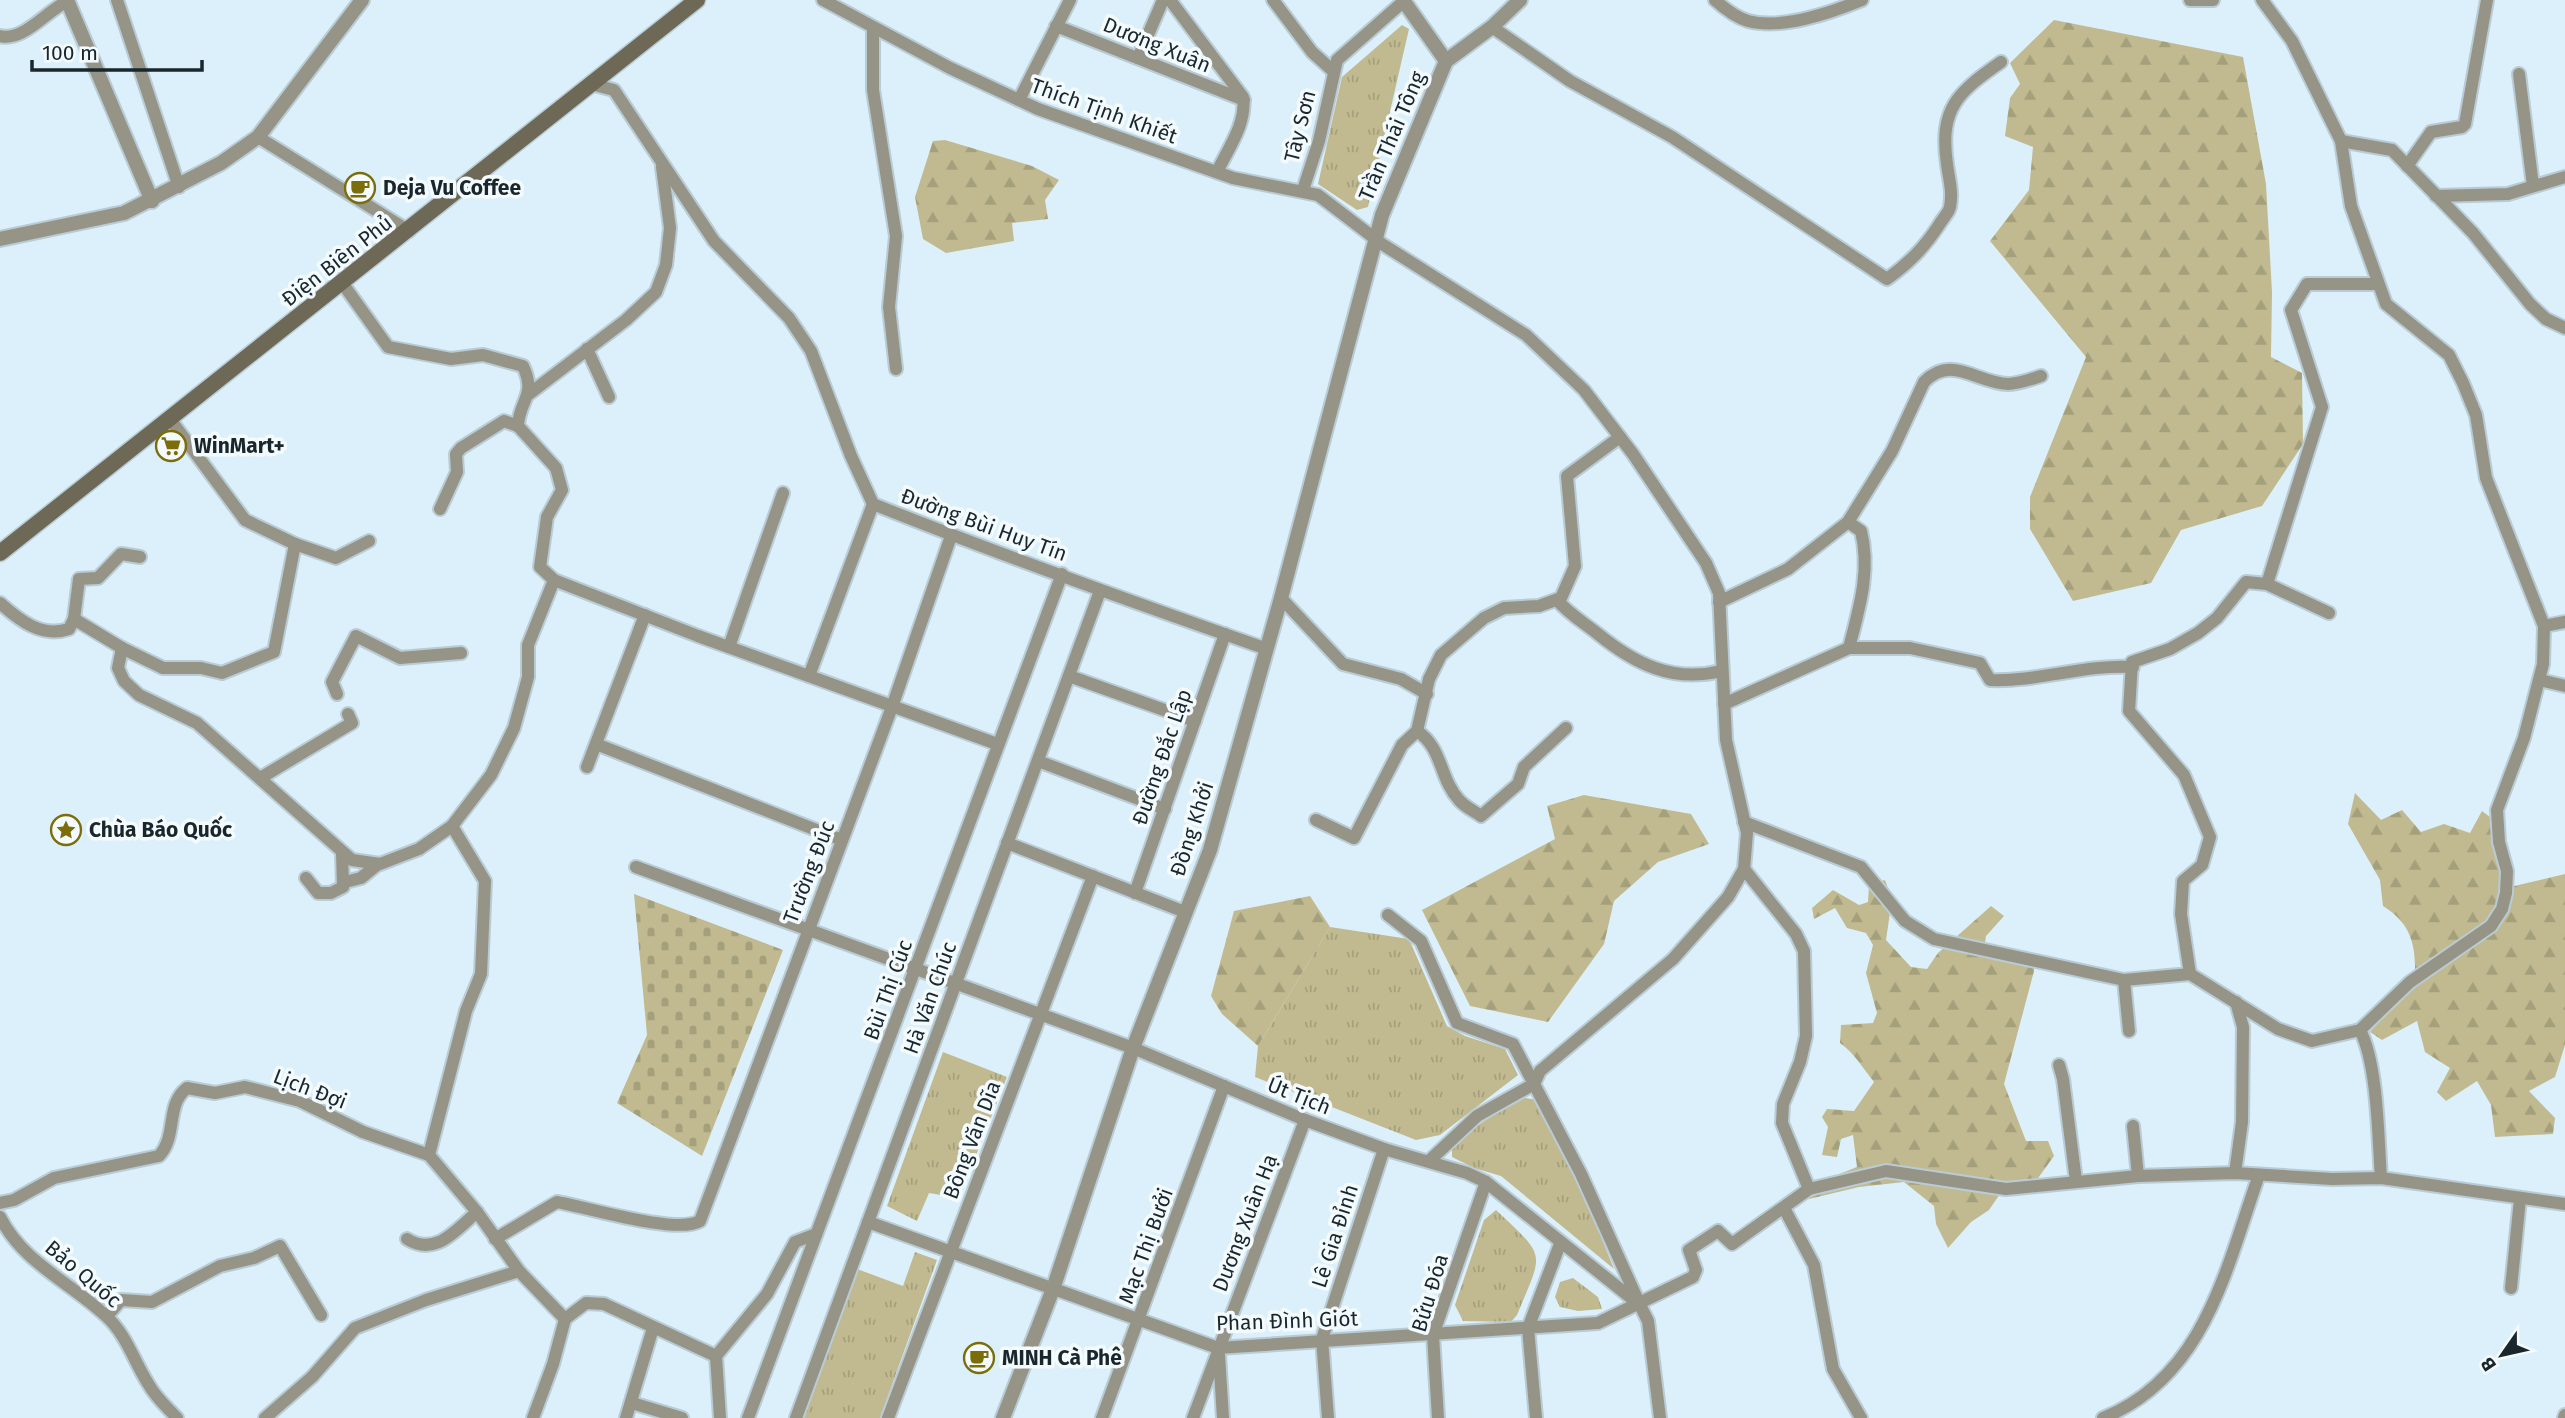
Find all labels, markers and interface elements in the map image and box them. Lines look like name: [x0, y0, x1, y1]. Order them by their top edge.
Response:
street label: Dương Xuân: [1099, 12, 1215, 78]
scale bar: [32, 28, 201, 72]
text: 100 m: [42, 40, 98, 66]
street label: Trần Thái Tông: [1353, 67, 1431, 205]
street label: Thích Tịnh Khiết: [1027, 73, 1181, 150]
street label: Tây Sơn: [1279, 87, 1321, 165]
cafe icon: Deja Vu Coffee: [343, 171, 377, 205]
place label: Deja Vu Coffee: [383, 175, 521, 201]
street label: Điện Biên Phủ: [276, 210, 398, 312]
supermarket icon: WinMart+: [154, 429, 188, 463]
place label: WinMart+: [194, 433, 285, 459]
street label: Đường Bùi Huy Tín: [897, 483, 1071, 567]
street label: Đường Đắc Lập: [1127, 686, 1197, 828]
street label: Đồng Khởi: [1165, 778, 1219, 880]
place icon: Chùa Báo Quốc: [49, 813, 83, 847]
place label: Chùa Báo Quốc: [89, 815, 232, 843]
street label: Trường Đúc: [778, 817, 840, 927]
street label: Bùi Thị Cúc: [858, 936, 918, 1044]
street label: Hà Văn Chúc: [898, 938, 962, 1058]
street label: Lịch Đợi: [270, 1063, 350, 1115]
street label: Út Tịch: [1263, 1072, 1335, 1120]
street label: Bông Văn Dĩa: [937, 1077, 1007, 1203]
street label: Dương Xuân Hạ: [1207, 1150, 1283, 1296]
street label: Lê Gia Đỉnh: [1306, 1181, 1364, 1291]
street label: Mạc Thị Bưởi: [1113, 1185, 1179, 1307]
street label: Bảo Quốc: [40, 1235, 126, 1313]
street label: Bửu Đóa: [1406, 1251, 1454, 1335]
street label: Phan Đình Giót: [1215, 1306, 1359, 1336]
north arrow: [2467, 1320, 2537, 1390]
cafe icon: MINH Cà Phê: [962, 1341, 996, 1375]
place label: MINH Cà Phê: [1002, 1345, 1122, 1371]
text: B: [2475, 1353, 2501, 1376]

